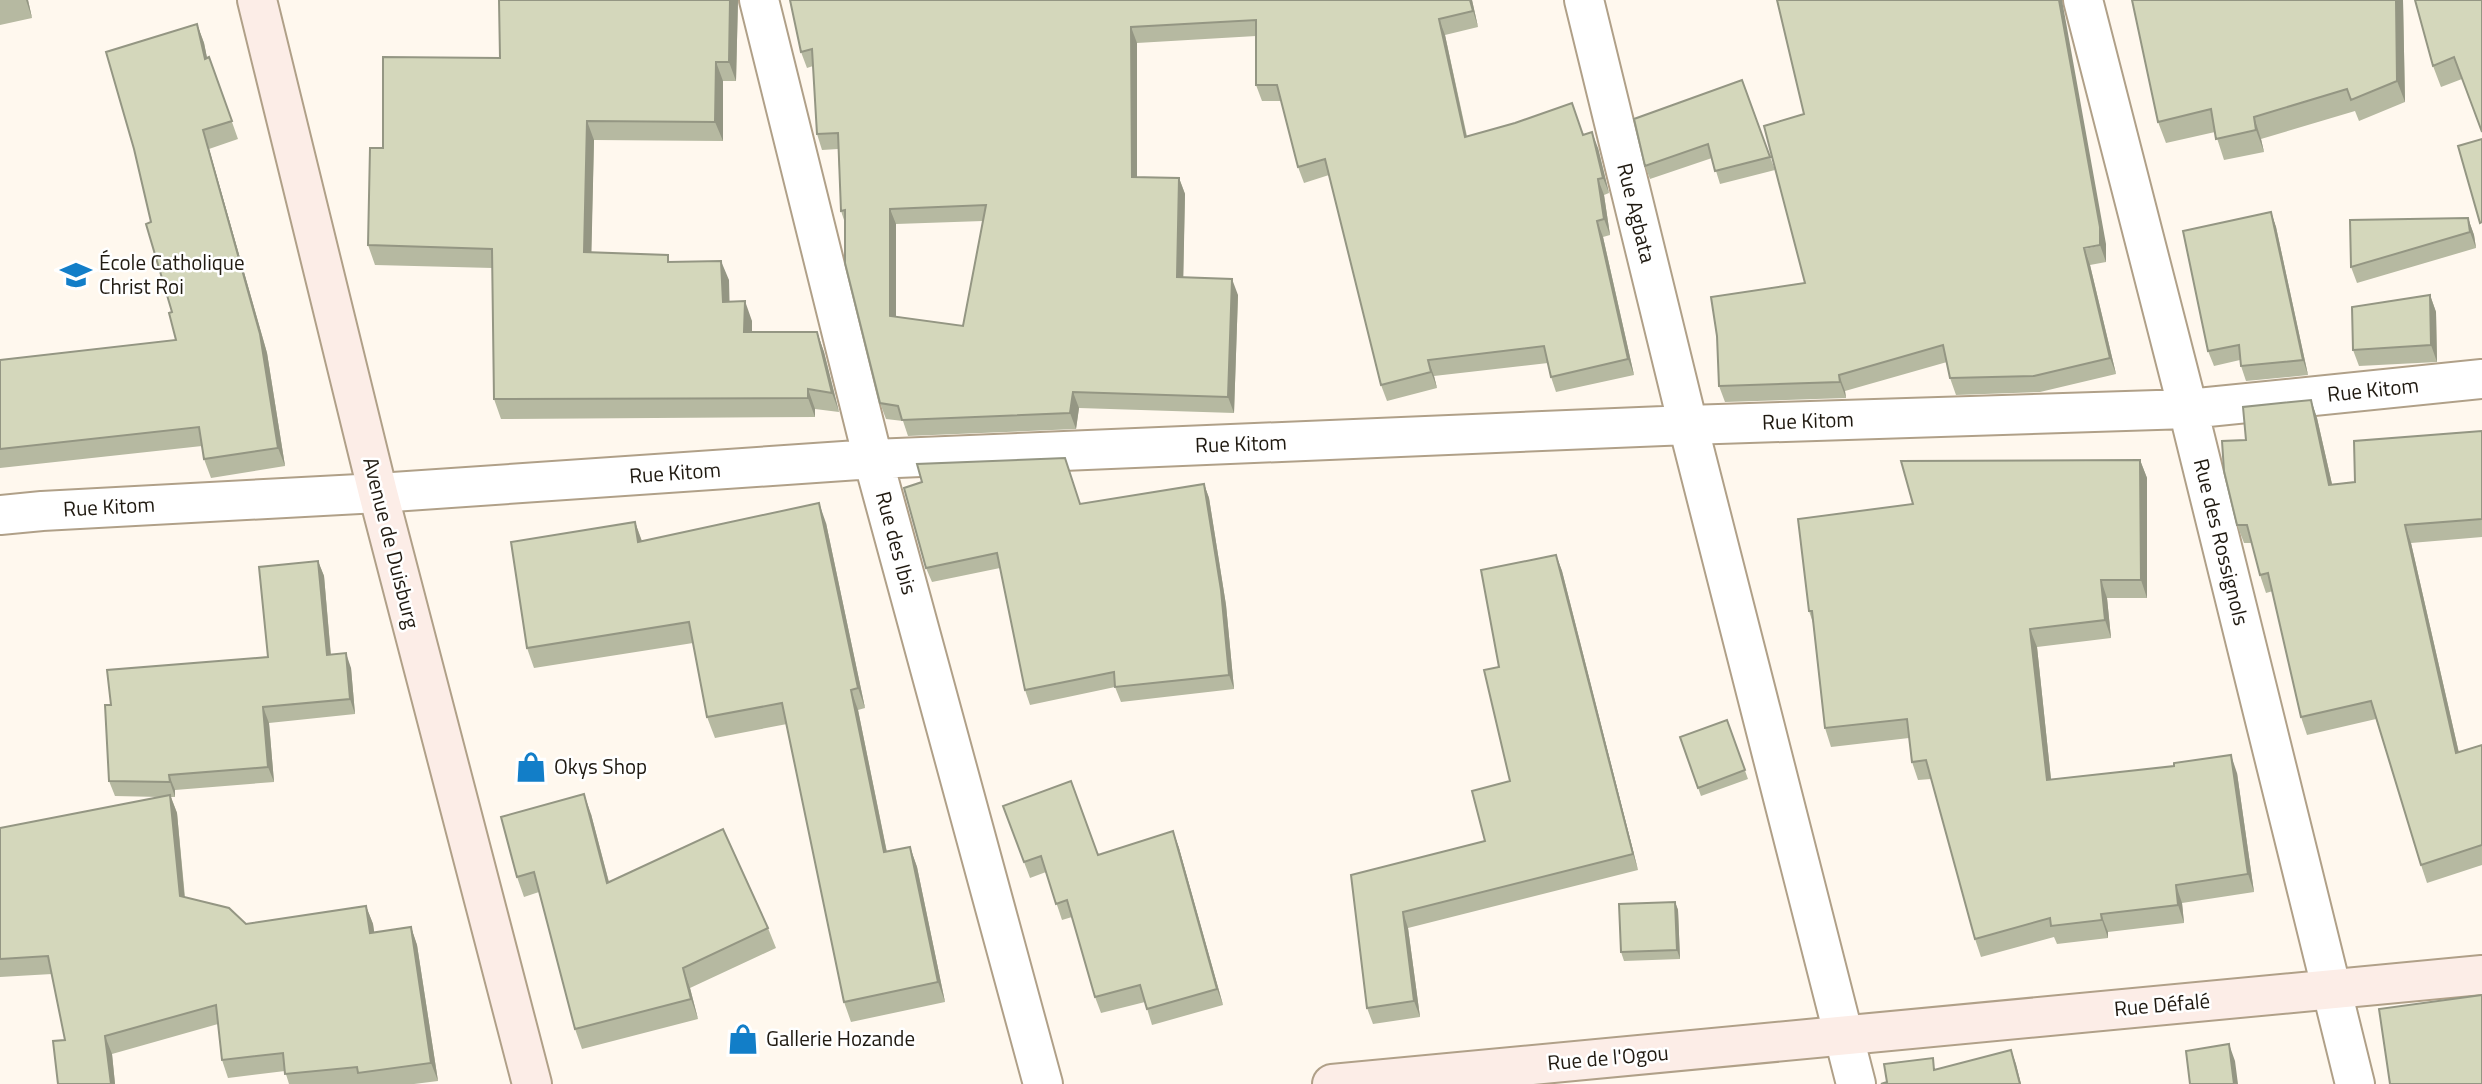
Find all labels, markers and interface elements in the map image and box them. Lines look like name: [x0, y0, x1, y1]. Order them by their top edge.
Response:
street label: Rue Agbata: [1609, 159, 1665, 266]
place label: École Catholique Christ Roi: [99, 246, 245, 302]
school or university icon: École Catholique Christ Roi: [59, 258, 93, 292]
street label: Rue Kitom: [2326, 368, 2420, 410]
street label: Rue Kitom: [1762, 402, 1854, 438]
street label: Rue Kitom: [1195, 425, 1287, 461]
street label: Rue Kitom: [628, 453, 722, 491]
street label: Avenue de Duisburg: [355, 454, 429, 632]
street label: Rue des Rossignols: [2186, 455, 2258, 629]
street label: Rue des Ibis: [868, 487, 926, 598]
street label: Rue Kitom: [62, 488, 156, 524]
shop icon: Okys Shop: [514, 750, 548, 784]
place label: Okys Shop: [554, 750, 647, 782]
street label: Rue Défalé: [2113, 984, 2211, 1024]
shop icon: Gallerie Hozande: [726, 1022, 760, 1056]
place label: Gallerie Hozande: [766, 1022, 915, 1054]
street label: Rue de l'Ogou: [1546, 1036, 1670, 1078]

